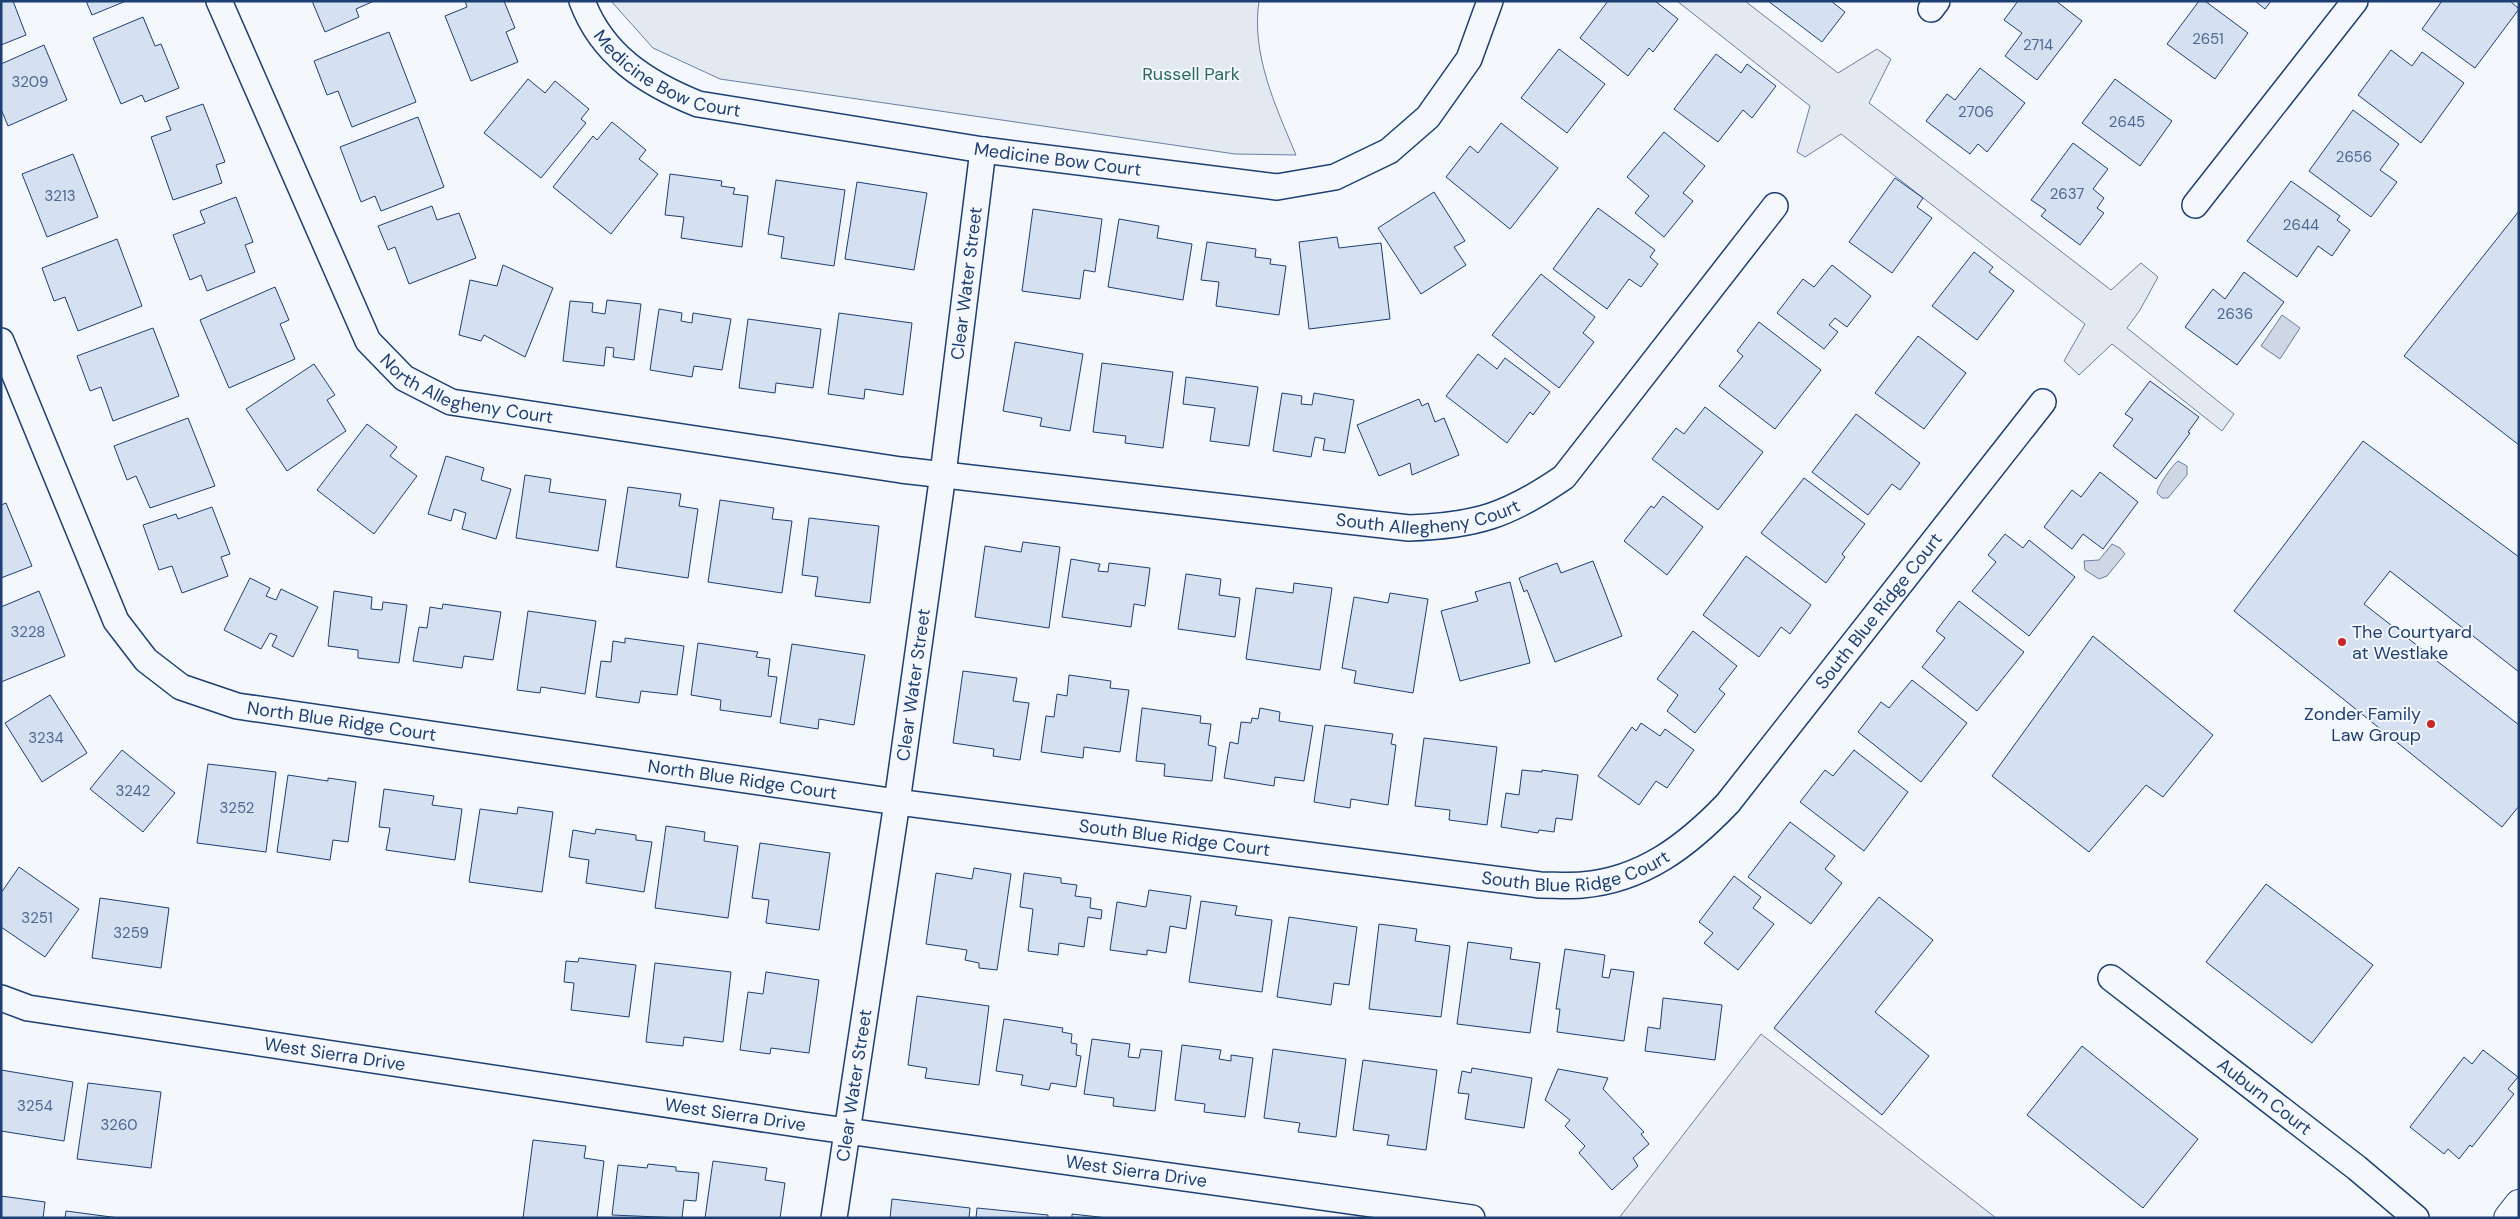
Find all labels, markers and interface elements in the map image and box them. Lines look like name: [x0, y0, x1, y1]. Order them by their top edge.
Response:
street label: Medicine Bow Court: [588, 25, 742, 123]
house number: 2651: [2192, 29, 2224, 49]
house number: 2714: [2023, 35, 2053, 55]
park label: Russell Park: [1142, 62, 1240, 86]
house number: 3209: [11, 72, 49, 92]
house number: 2706: [1958, 102, 1994, 122]
house number: 2645: [2109, 112, 2145, 132]
street label: Medicine Bow Court: [972, 137, 1143, 182]
house number: 2656: [2336, 147, 2372, 167]
house number: 2637: [2050, 184, 2084, 204]
house number: 3213: [44, 186, 76, 206]
street label: Clear Water Street: [945, 205, 988, 361]
house number: 2644: [2283, 215, 2319, 235]
house number: 2636: [2217, 304, 2253, 324]
street label: North Allegheny Court: [375, 348, 555, 429]
street label: South Allegheny Court: [1335, 494, 1524, 540]
street label: South Blue Ridge Court: [1810, 528, 1948, 694]
street label: Clear Water Street: [891, 607, 936, 763]
place label: The Courtyard at Westlake: [2352, 620, 2472, 665]
house number: 3228: [10, 622, 46, 642]
marker: The Courtyard at Westlake: [2336, 636, 2348, 648]
street label: North Blue Ridge Court: [245, 696, 438, 747]
place label: Zonder Family Law Group: [2304, 702, 2421, 747]
marker: Zonder Family Law Group: [2425, 718, 2437, 730]
house number: 3234: [28, 728, 64, 748]
street label: North Blue Ridge Court: [646, 754, 839, 805]
house number: 3242: [116, 781, 151, 801]
house number: 3252: [219, 798, 255, 818]
street label: South Blue Ridge Court: [1077, 814, 1272, 862]
street label: South Blue Ridge Court: [1480, 845, 1674, 897]
house number: 3251: [21, 908, 53, 928]
house number: 3259: [113, 923, 149, 943]
street label: Clear Water Street: [831, 1008, 877, 1163]
street label: West Sierra Drive: [262, 1032, 407, 1077]
street label: Auburn Court: [2212, 1052, 2317, 1141]
street label: West Sierra Drive: [663, 1092, 808, 1137]
house number: 3254: [17, 1096, 53, 1116]
house number: 3260: [100, 1115, 138, 1135]
street label: West Sierra Drive: [1064, 1150, 1209, 1193]

